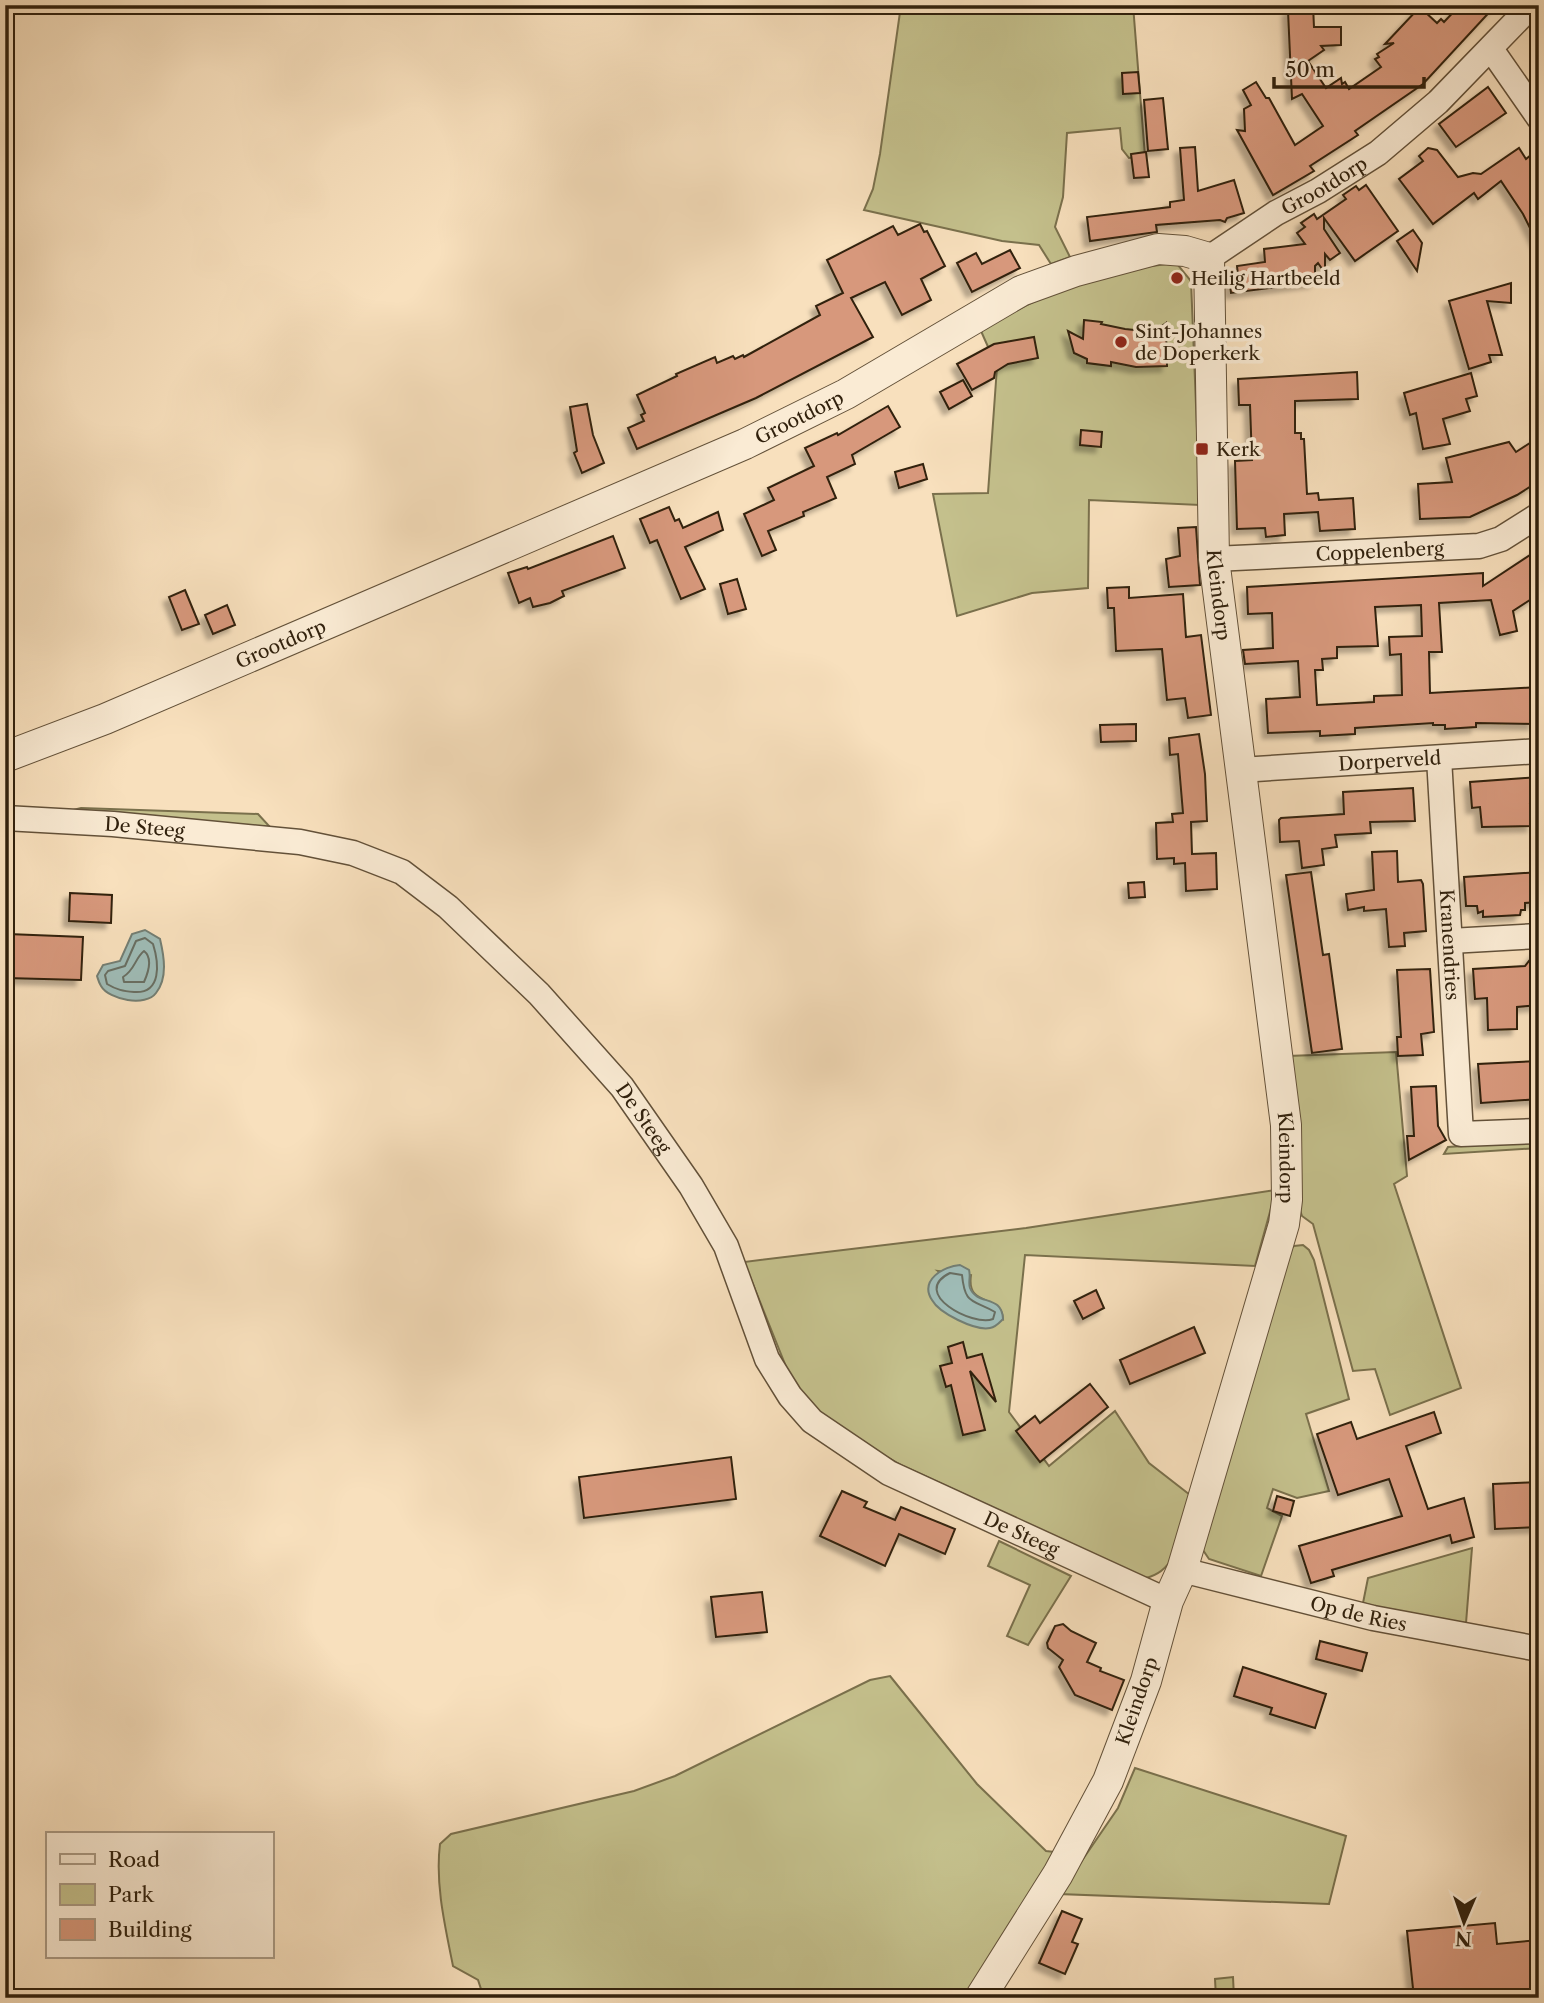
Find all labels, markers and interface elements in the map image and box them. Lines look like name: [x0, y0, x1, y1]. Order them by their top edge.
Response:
scale bar: [1274, 46, 1425, 90]
text: 50 m: [1285, 57, 1335, 82]
street label: Grootdorp: [1277, 151, 1371, 220]
place label: Heilig Hartbeeld: [1191, 267, 1341, 290]
marker: Heilig Hartbeeld: [1169, 270, 1185, 286]
place label: Sint-Johannes de Doperkerk: [1135, 320, 1262, 365]
marker: Sint-Johannes de Doperkerk: [1113, 334, 1129, 350]
street label: Grootdorp: [751, 386, 847, 449]
place label: Kerk: [1216, 438, 1261, 461]
marker: Kerk: [1194, 441, 1210, 457]
street label: Coppelenberg: [1315, 536, 1446, 566]
street label: Kleindorp: [1202, 549, 1236, 642]
street label: Grootdorp: [232, 614, 329, 673]
street label: Dorperveld: [1338, 746, 1442, 775]
street label: De Steeg: [104, 812, 187, 842]
street label: Kranendries: [1435, 888, 1465, 1001]
street label: De Steeg: [611, 1079, 677, 1159]
street label: Kleindorp: [1273, 1110, 1299, 1204]
street label: De Steeg: [980, 1507, 1064, 1561]
street label: Op de Ries: [1308, 1591, 1409, 1636]
street label: Kleindorp: [1111, 1654, 1163, 1748]
legend: [46, 1832, 273, 1958]
text: Road: [108, 1847, 160, 1872]
text: Park: [108, 1882, 154, 1907]
north arrow: [1428, 1888, 1498, 1958]
text: Building: [108, 1917, 193, 1942]
text: N: [1455, 1927, 1472, 1950]

